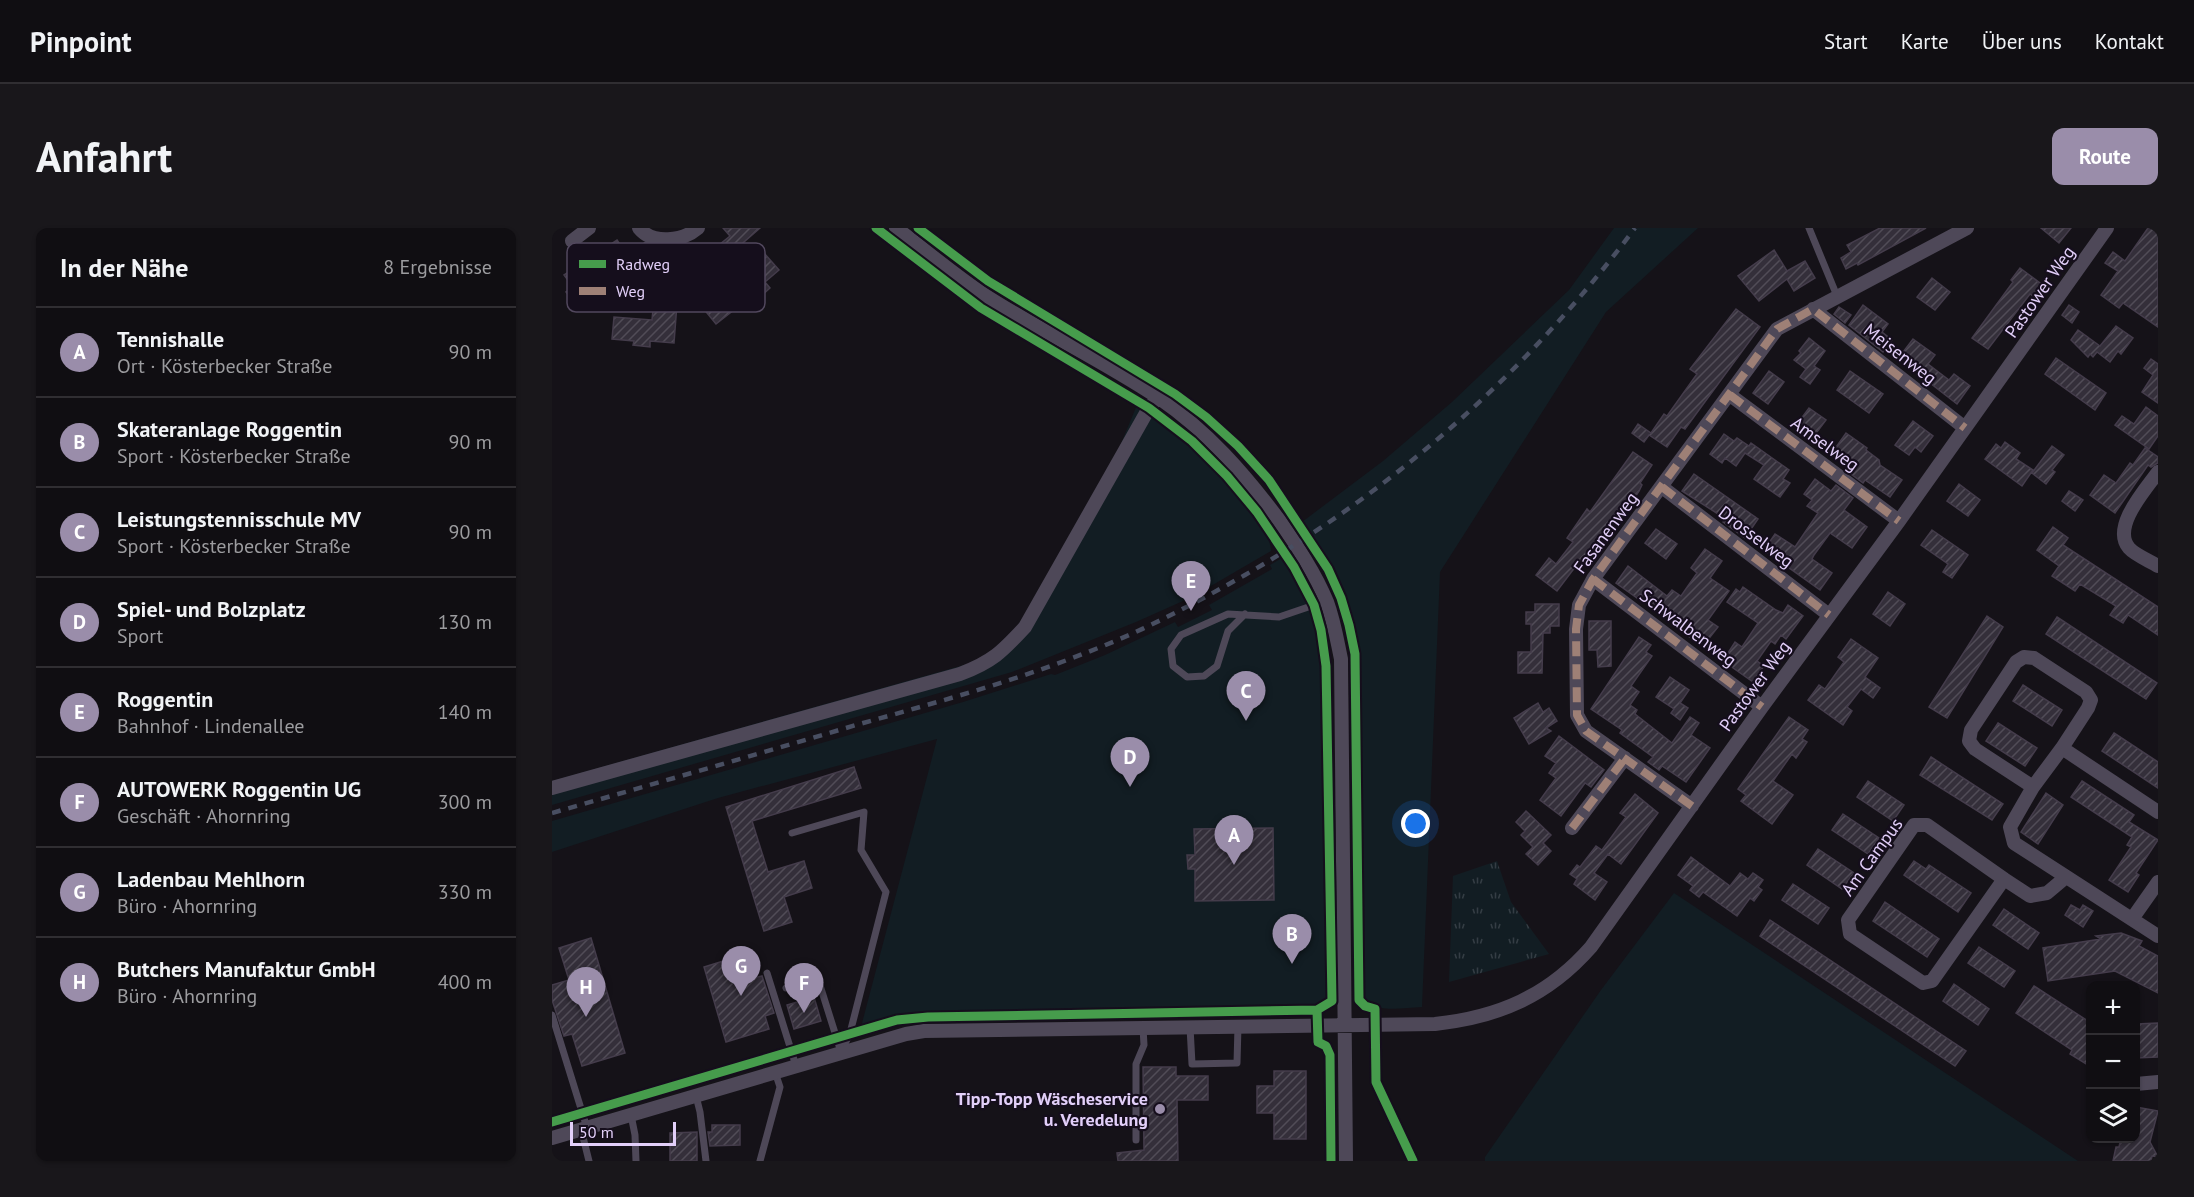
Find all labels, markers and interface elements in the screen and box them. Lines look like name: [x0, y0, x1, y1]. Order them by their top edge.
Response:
text: Pinpoint: [30, 23, 132, 60]
text: Start: [1824, 28, 1868, 55]
text: Karte: [1901, 28, 1949, 55]
text: Über uns: [1982, 28, 2062, 55]
text: Kontakt: [2095, 28, 2164, 55]
button: Route: [2052, 128, 2158, 185]
text: Anfahrt: [36, 129, 172, 184]
street label: Pastower Weg: [2000, 241, 2080, 342]
legend: [567, 243, 765, 312]
text: In der Nähe: [60, 251, 188, 284]
text: 8 Ergebnisse: [383, 254, 492, 280]
text: Radweg: [616, 254, 670, 274]
text: Weg: [616, 281, 645, 301]
street label: Meisenweg: [1859, 318, 1941, 389]
text: Tennishalle: [117, 325, 224, 353]
text: A: [73, 339, 86, 365]
text: 90 m: [449, 339, 492, 365]
text: Ort · Kösterbecker Straße: [117, 353, 332, 379]
street label: Amselweg: [1787, 411, 1864, 476]
text: Skateranlage Roggentin: [117, 415, 342, 443]
text: B: [74, 429, 85, 455]
text: 90 m: [449, 429, 492, 455]
text: Sport · Kösterbecker Straße: [117, 443, 351, 469]
street label: Fasanenweg: [1568, 487, 1643, 578]
street label: Drosselweg: [1714, 501, 1799, 572]
text: Leistungstennisschule MV: [117, 505, 361, 533]
text: C: [74, 519, 85, 545]
text: 90 m: [449, 519, 492, 545]
text: Sport · Kösterbecker Straße: [117, 533, 351, 559]
pin: E: [1172, 562, 1210, 611]
street label: Schwalbenweg: [1635, 584, 1741, 671]
text: Spiel- und Bolzplatz: [117, 595, 305, 623]
text: D: [73, 609, 86, 635]
text: 130 m: [438, 609, 492, 635]
text: Sport: [117, 623, 163, 649]
street label: Pastower Weg: [1714, 636, 1795, 736]
pin: C: [1226, 672, 1266, 721]
text: Roggentin: [117, 685, 213, 713]
text: E: [74, 699, 85, 725]
text: 140 m: [438, 699, 492, 725]
text: Bahnhof · Lindenallee: [117, 713, 305, 739]
pin: D: [1110, 738, 1150, 787]
text: AUTOWERK Roggentin UG: [117, 775, 361, 803]
text: F: [74, 789, 85, 815]
text: 300 m: [438, 789, 492, 815]
text: Geschäft · Ahornring: [117, 803, 291, 829]
your location: [1401, 809, 1430, 838]
street label: Am Campus: [1836, 813, 1907, 900]
pin: A: [1214, 816, 1254, 865]
text: Ladenbau Mehlhorn: [117, 865, 305, 893]
text: G: [73, 879, 86, 905]
text: 330 m: [438, 879, 492, 905]
text: Büro · Ahornring: [117, 893, 257, 919]
pin: B: [1272, 914, 1312, 964]
pin: G: [722, 946, 760, 996]
text: Butchers Manufaktur GmbH: [117, 955, 376, 983]
pin: F: [784, 964, 824, 1013]
pin: H: [567, 968, 606, 1017]
text: H: [73, 969, 86, 995]
text: 400 m: [438, 969, 492, 995]
map controls: [2086, 981, 2140, 1143]
button: +: [2086, 981, 2140, 1035]
text: Büro · Ahornring: [117, 983, 257, 1009]
button: −: [2086, 1035, 2140, 1089]
place label: Tipp-Topp Wäscheservice u. Veredelung: [956, 1087, 1148, 1131]
button: layers: [2086, 1089, 2140, 1143]
marker: Tipp-Topp Wäscheservice u. Veredelung: [1153, 1102, 1167, 1116]
scale bar: [570, 1119, 676, 1146]
text: 50 m: [579, 1122, 614, 1142]

